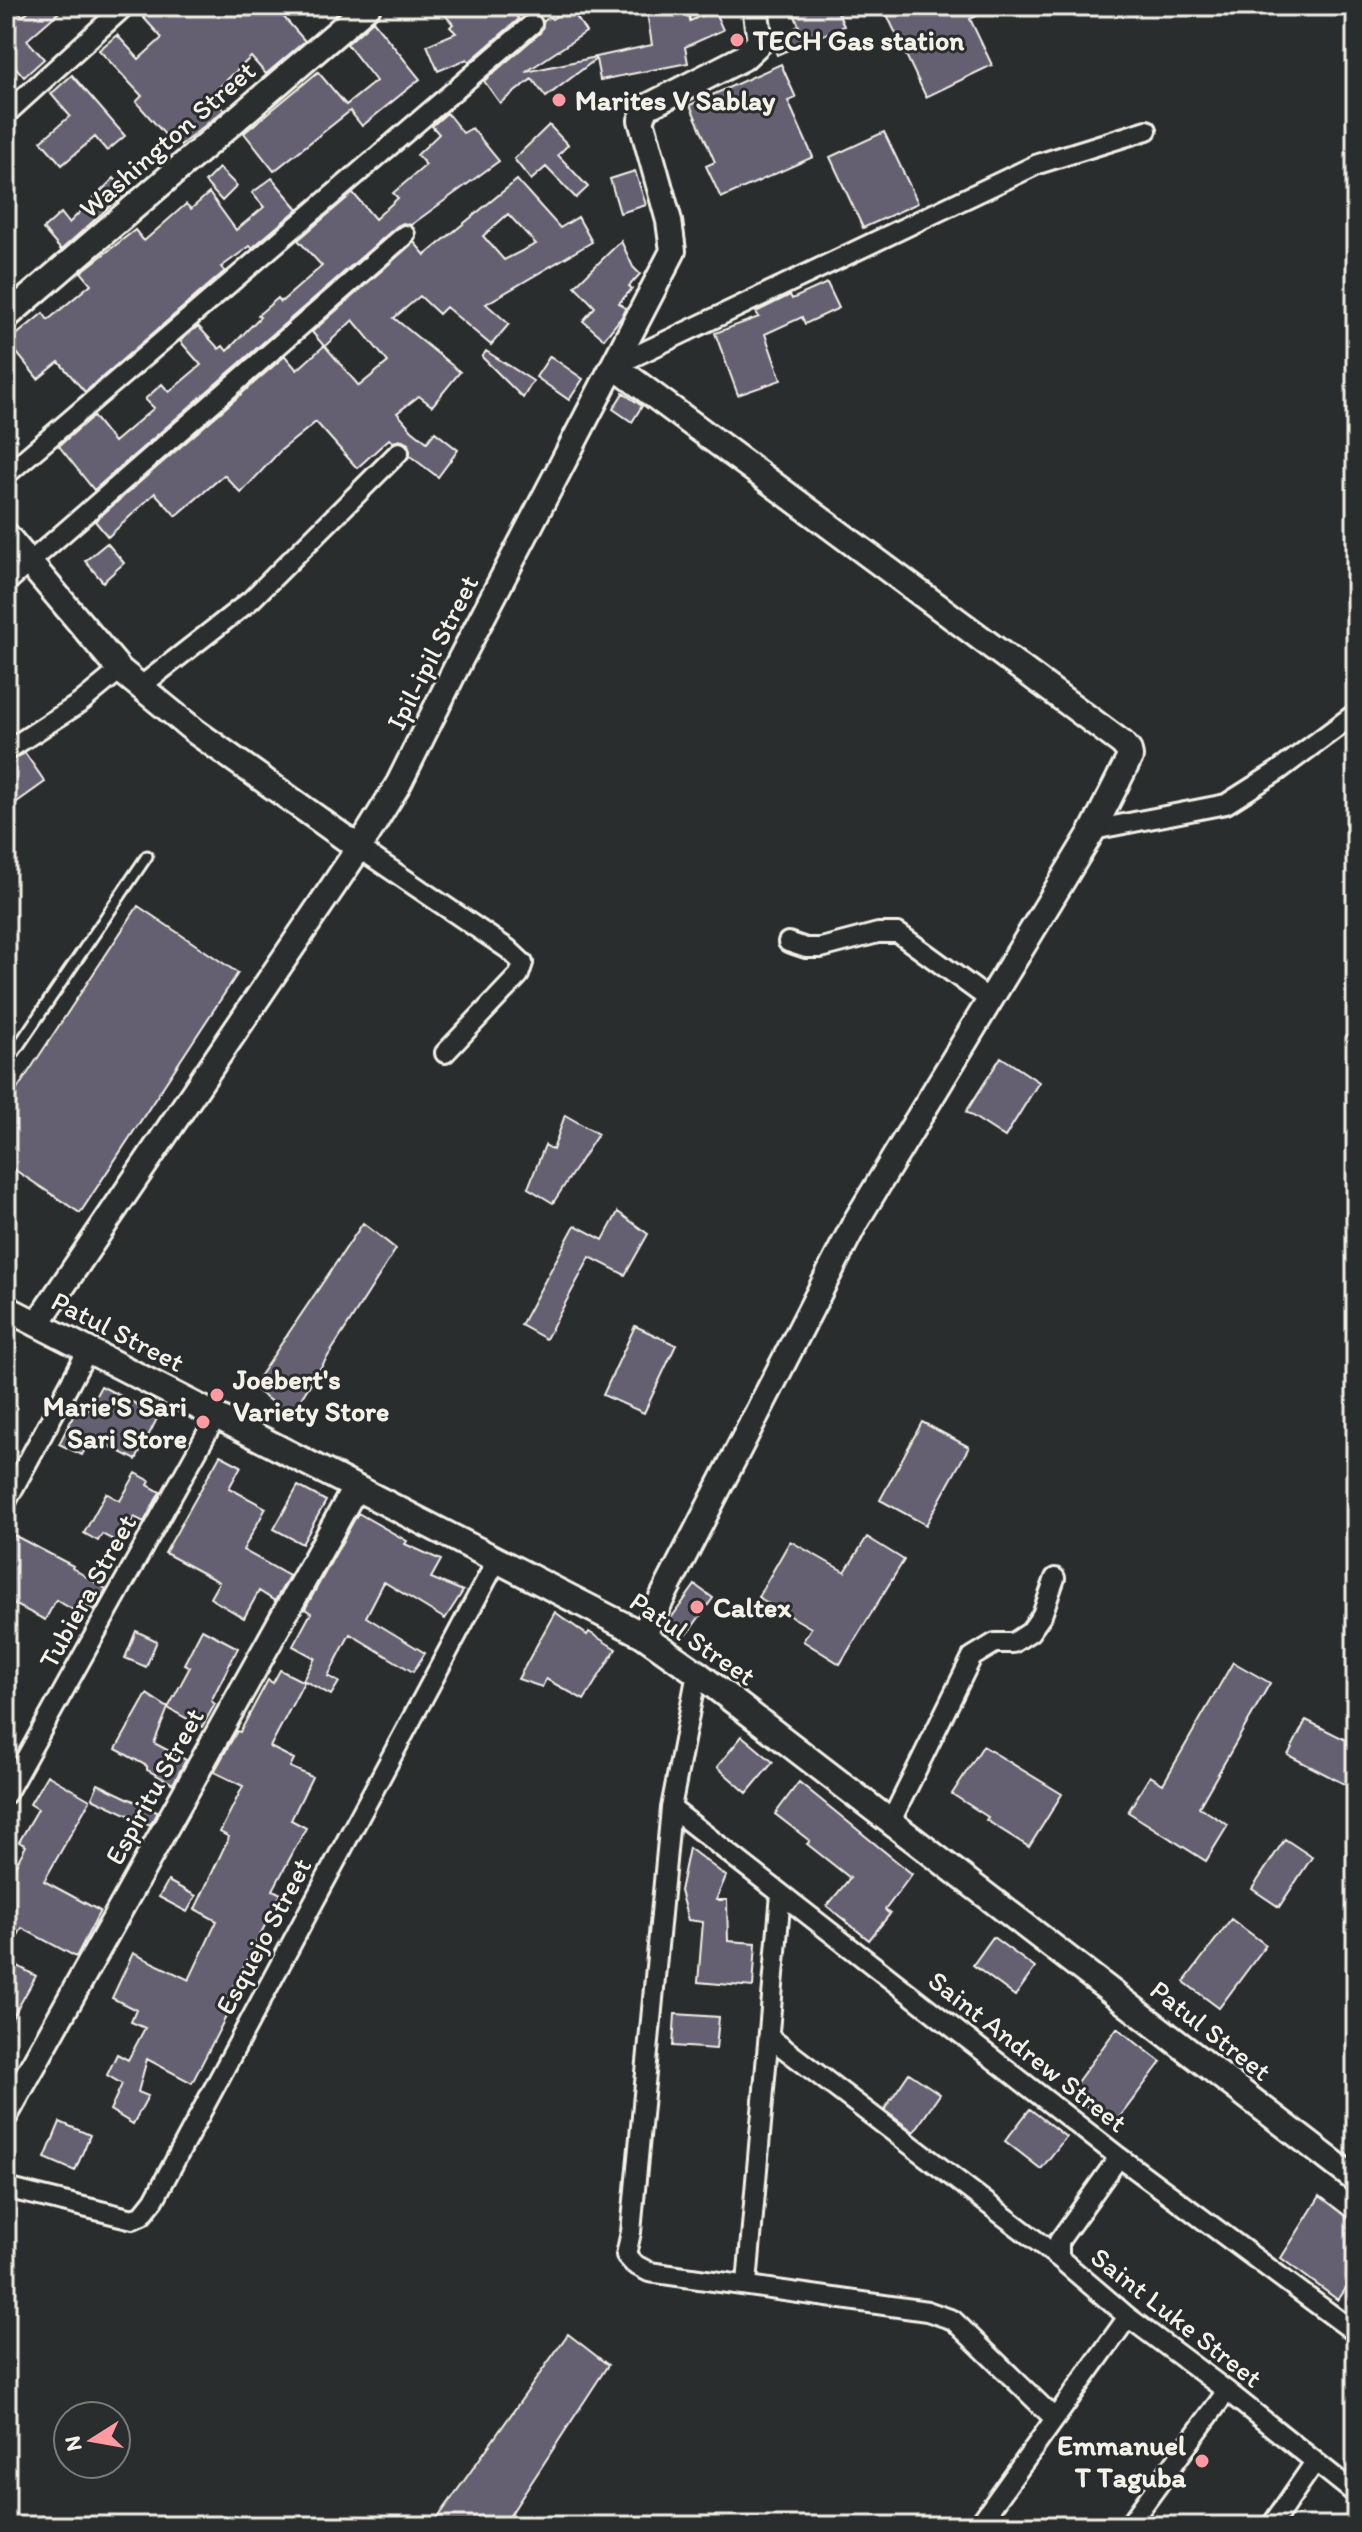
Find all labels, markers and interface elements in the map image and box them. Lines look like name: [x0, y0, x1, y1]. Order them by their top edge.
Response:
place label: TECH Gas station: [752, 23, 964, 57]
marker: TECH Gas station: [728, 31, 746, 49]
street label: Washington Street: [72, 53, 262, 225]
place label: Marites V Sablay: [575, 83, 776, 117]
marker: Marites V Sablay: [550, 91, 568, 109]
street label: Ipil-ipil Street: [378, 569, 486, 735]
street label: Patul Street: [46, 1283, 190, 1379]
place label: Joebert's Variety Store: [232, 1362, 389, 1428]
marker: Joebert's Variety Store: [208, 1386, 226, 1404]
place label: Marie'S Sari Sari Store: [43, 1389, 187, 1455]
marker: Marie'S Sari Sari Store: [194, 1413, 212, 1431]
street label: Tubiera Street: [31, 1508, 143, 1674]
street label: Patul Street: [624, 1584, 762, 1692]
place label: Caltex: [713, 1590, 792, 1624]
marker: Caltex: [688, 1598, 706, 1616]
street label: Espiritu Street: [97, 1702, 211, 1870]
street label: Esquejo Street: [208, 1852, 318, 2020]
street label: Saint Andrew Street: [922, 1963, 1134, 2139]
street label: Patul Street: [1144, 1972, 1278, 2088]
street label: Saint Luke Street: [1085, 2240, 1269, 2394]
north arrow: [52, 2400, 132, 2480]
place label: Emmanuel T Taguba: [1057, 2428, 1186, 2494]
text: N: [58, 2434, 88, 2454]
marker: Emmanuel T Taguba: [1193, 2452, 1211, 2470]

